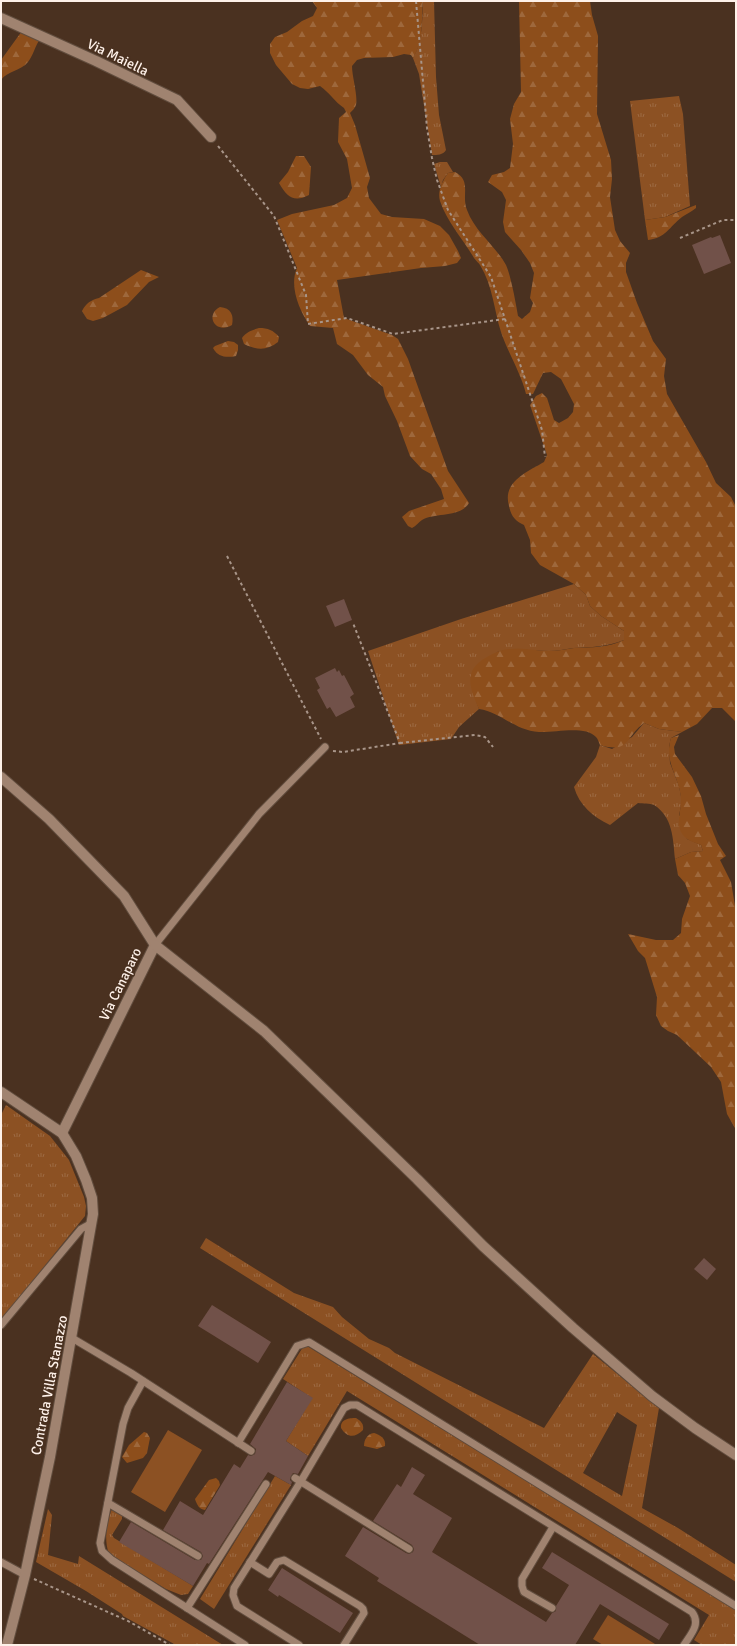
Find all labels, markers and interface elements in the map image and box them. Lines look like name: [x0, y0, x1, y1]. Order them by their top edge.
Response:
street label: Via Maiella: [84, 35, 151, 80]
street label: Via Canaparo: [96, 945, 145, 1023]
street label: Contrada Villa Stanazzo: [28, 1314, 71, 1456]

